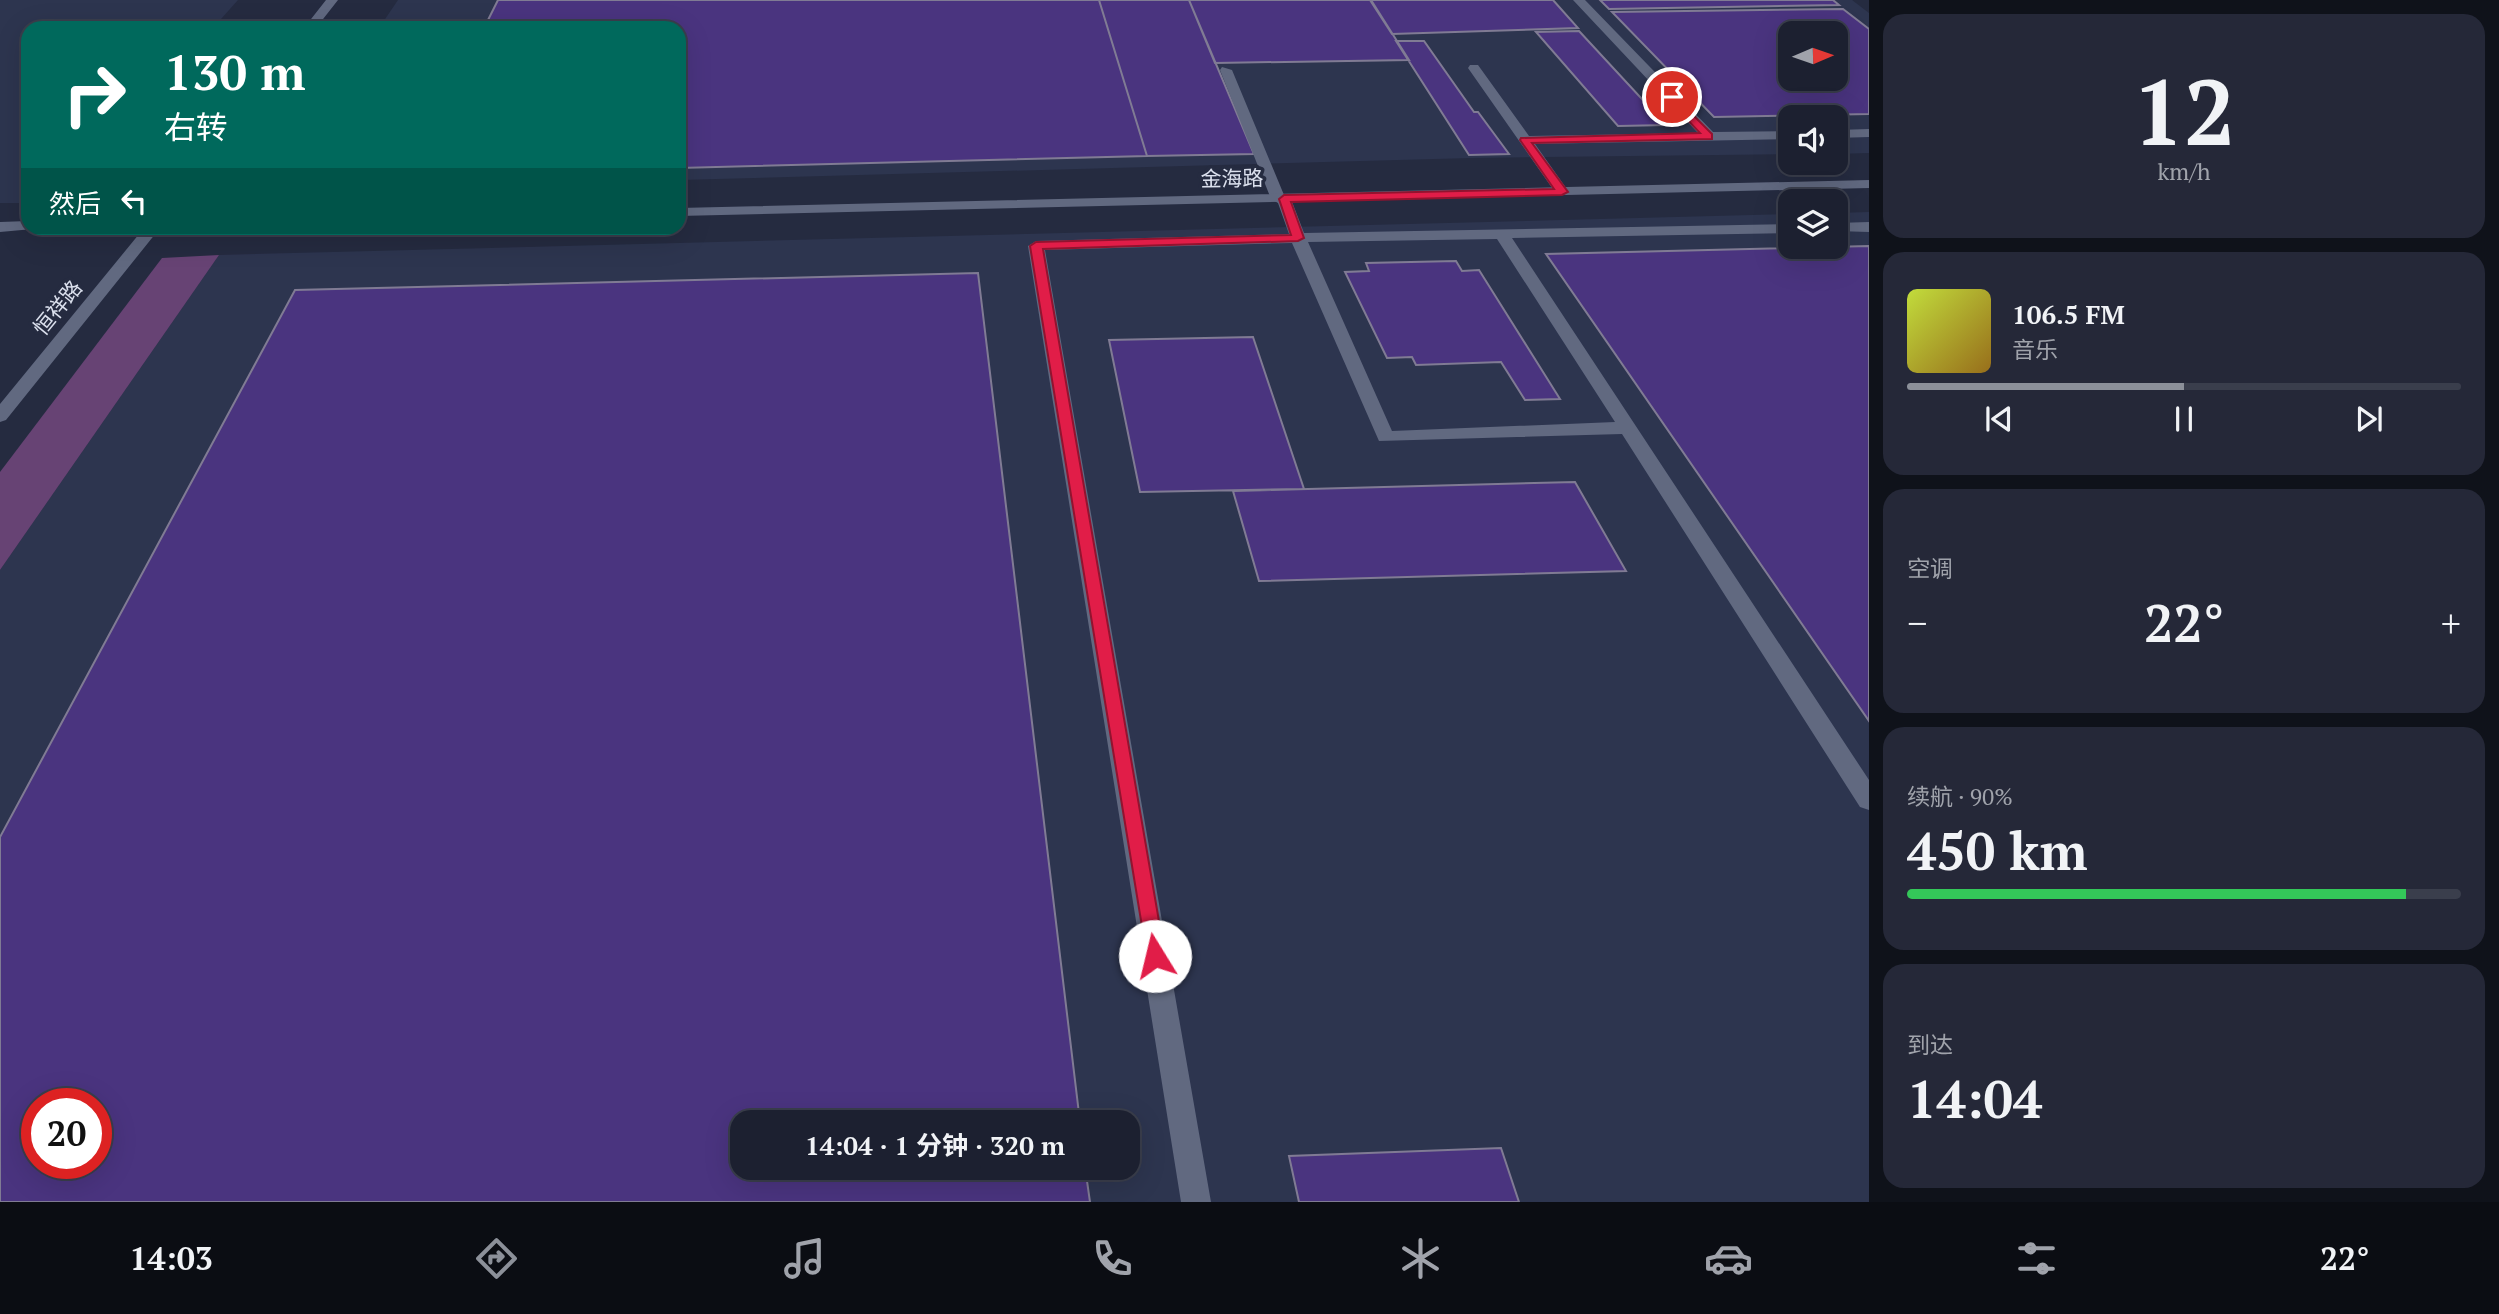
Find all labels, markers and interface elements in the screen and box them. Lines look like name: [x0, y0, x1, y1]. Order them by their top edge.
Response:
north arrow: [1778, 21, 1848, 91]
map controls: [1778, 21, 1848, 259]
text: 130 m: [164, 39, 306, 104]
icon: right: [49, 49, 140, 140]
text: 12: [2133, 50, 2235, 171]
pin: [1642, 67, 1702, 127]
icon: arrive: [1653, 78, 1691, 116]
button: sound: [1778, 105, 1848, 175]
text: 右转: [164, 106, 228, 148]
text: km/h: [2157, 156, 2211, 187]
street label: 金海路: [1200, 163, 1264, 193]
icon: left: [115, 182, 153, 220]
text: 然后: [49, 186, 101, 220]
button: layers: [1778, 189, 1848, 259]
street label: 恒祥路: [27, 274, 88, 341]
text: 106.5 FM: [2012, 297, 2125, 331]
text: 音乐: [2012, 334, 2058, 365]
icon: previous: [1980, 400, 2018, 438]
icon: pause: [2165, 400, 2203, 438]
icon: next: [2350, 400, 2388, 438]
text: 空调: [1907, 553, 1953, 584]
text: 22°: [2144, 588, 2224, 657]
text: −: [1907, 598, 1927, 648]
text: +: [2441, 598, 2461, 648]
text: 续航 · 90%: [1907, 781, 2013, 812]
text: 450 km: [1907, 816, 2088, 885]
position arrow: [1118, 919, 1192, 993]
text: 到达: [1907, 1029, 1953, 1060]
text: 14:04: [1907, 1064, 2042, 1133]
speed limit sign: 20: [21, 1088, 112, 1179]
text: 14:04 · 1 分钟 · 320 m: [805, 1128, 1065, 1162]
icon: directions: [472, 1234, 521, 1283]
icon: music: [780, 1234, 829, 1283]
icon: phone: [1088, 1234, 1137, 1283]
icon: climate: [1396, 1234, 1445, 1283]
icon: car: [1704, 1234, 1753, 1283]
icon: filters: [2012, 1234, 2061, 1283]
text: 14:03: [130, 1237, 213, 1279]
text: 22°: [2320, 1237, 2369, 1279]

